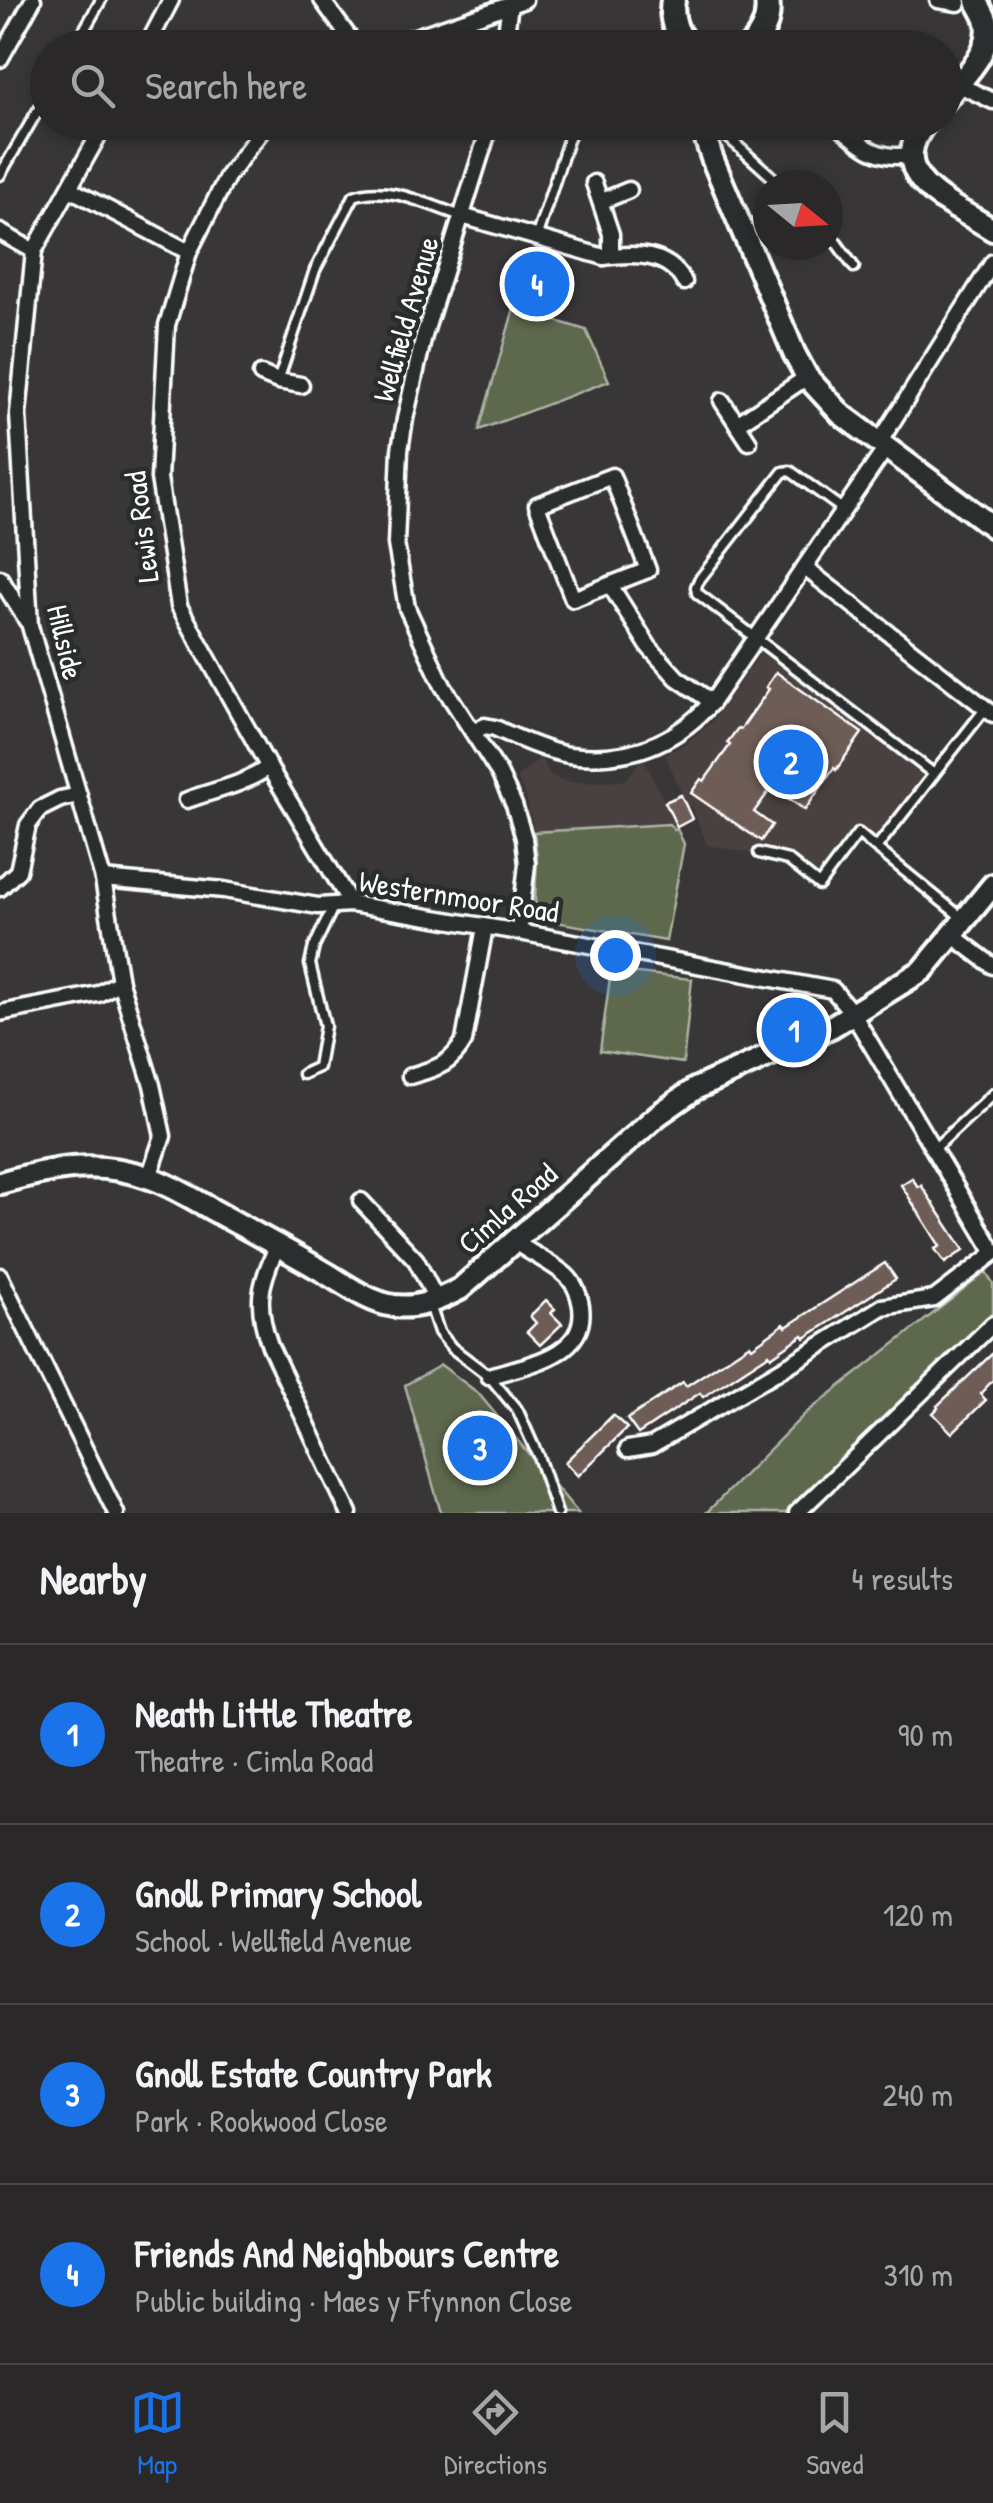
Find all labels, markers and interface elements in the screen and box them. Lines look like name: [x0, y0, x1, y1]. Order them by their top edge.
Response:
search box: [30, 30, 963, 140]
icon: search: [65, 58, 120, 113]
text: Search here: [145, 59, 307, 111]
north arrow: [753, 170, 843, 260]
street label: Wellfield Avenue: [362, 232, 448, 406]
pin: 4: [504, 246, 570, 322]
street label: Lewis Road: [114, 469, 168, 585]
street label: Hillside: [38, 601, 94, 683]
pin: 2: [758, 724, 824, 800]
street label: Westernmoor Road: [356, 860, 562, 932]
your location: [590, 930, 641, 981]
pin: 1: [762, 992, 826, 1068]
street label: Cimla Road: [449, 1154, 565, 1262]
pin: 3: [448, 1410, 512, 1486]
text: Nearby: [40, 1550, 147, 1607]
text: 4 results: [852, 1557, 953, 1600]
text: Neath Little Theatre: [135, 1687, 412, 1739]
text: 1: [67, 1713, 78, 1756]
text: 90 m: [898, 1713, 953, 1756]
text: Theatre · Cimla Road: [135, 1739, 373, 1782]
text: Gnoll Primary School: [135, 1867, 421, 1919]
text: 2: [65, 1893, 80, 1936]
text: 120 m: [883, 1893, 953, 1936]
text: School · Wellfield Avenue: [135, 1919, 412, 1962]
text: Gnoll Estate Country Park: [135, 2047, 492, 2099]
text: 3: [65, 2073, 80, 2116]
text: 240 m: [883, 2073, 953, 2116]
text: Park · Rookwood Close: [135, 2099, 388, 2142]
text: Friends And Neighbours Centre: [135, 2227, 559, 2279]
text: 4: [66, 2253, 79, 2296]
text: 310 m: [884, 2253, 953, 2296]
text: Public building · Maes y Ffynnon Close: [135, 2279, 573, 2322]
tab: Map: [130, 2385, 185, 2483]
tab: Directions: [444, 2385, 547, 2483]
tab: Saved: [806, 2385, 863, 2483]

